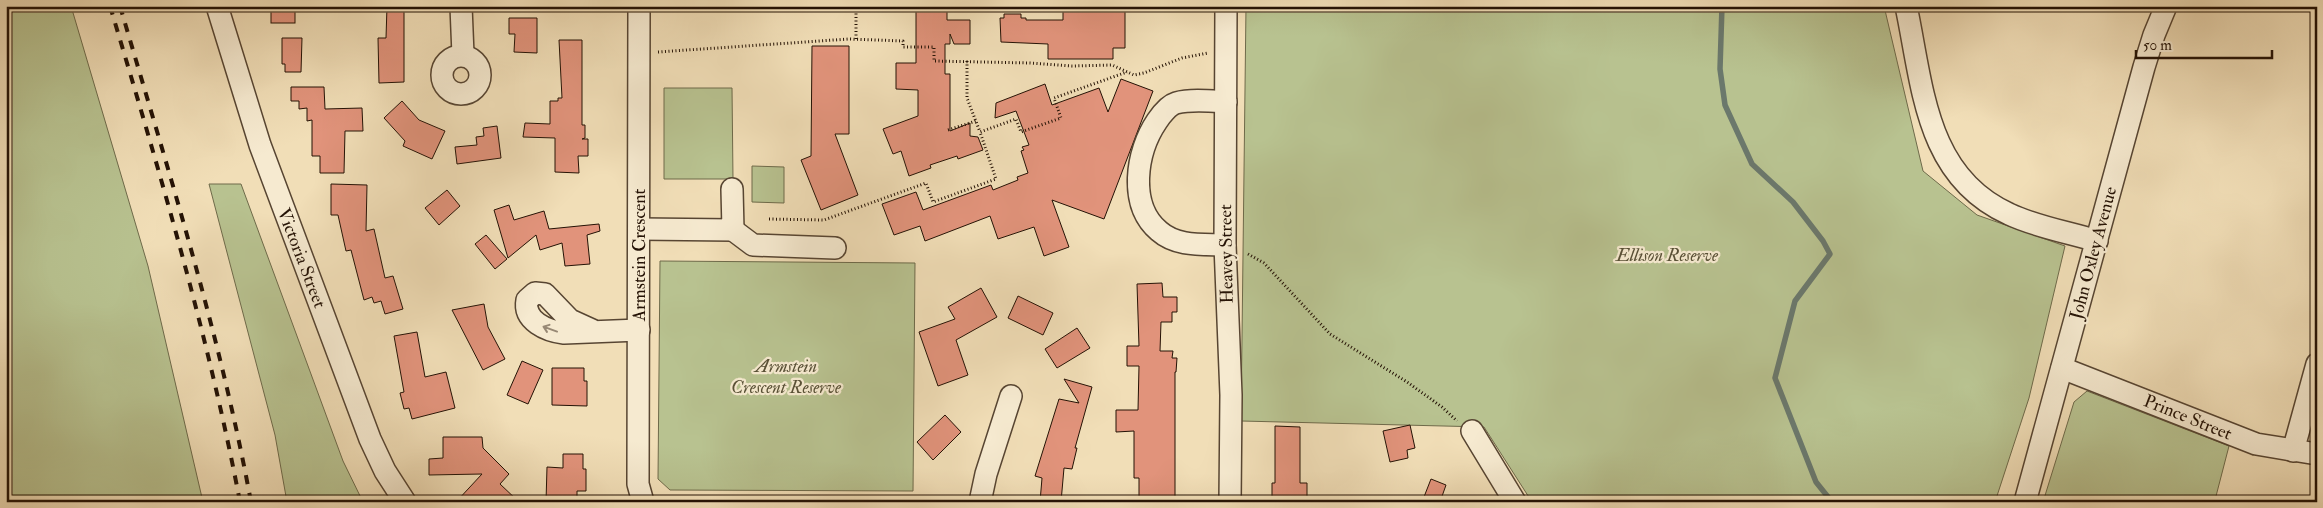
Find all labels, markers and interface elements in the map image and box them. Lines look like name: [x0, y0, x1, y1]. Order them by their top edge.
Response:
scale bar: [2136, 28, 2272, 60]
text: 50 m: [2143, 36, 2172, 55]
street label: John Oxley Avenue: [2064, 184, 2122, 323]
street label: Armstein Crescent: [628, 189, 651, 322]
street label: Heavey Street: [1214, 204, 1239, 304]
street label: Victoria Street: [272, 205, 331, 312]
park label: Ellison Reserve: [1615, 244, 1719, 267]
one-way arrow: [543, 324, 559, 333]
park label: Armstein Crescent Reserve: [731, 355, 842, 399]
street label: Prince Street: [2140, 389, 2235, 446]

